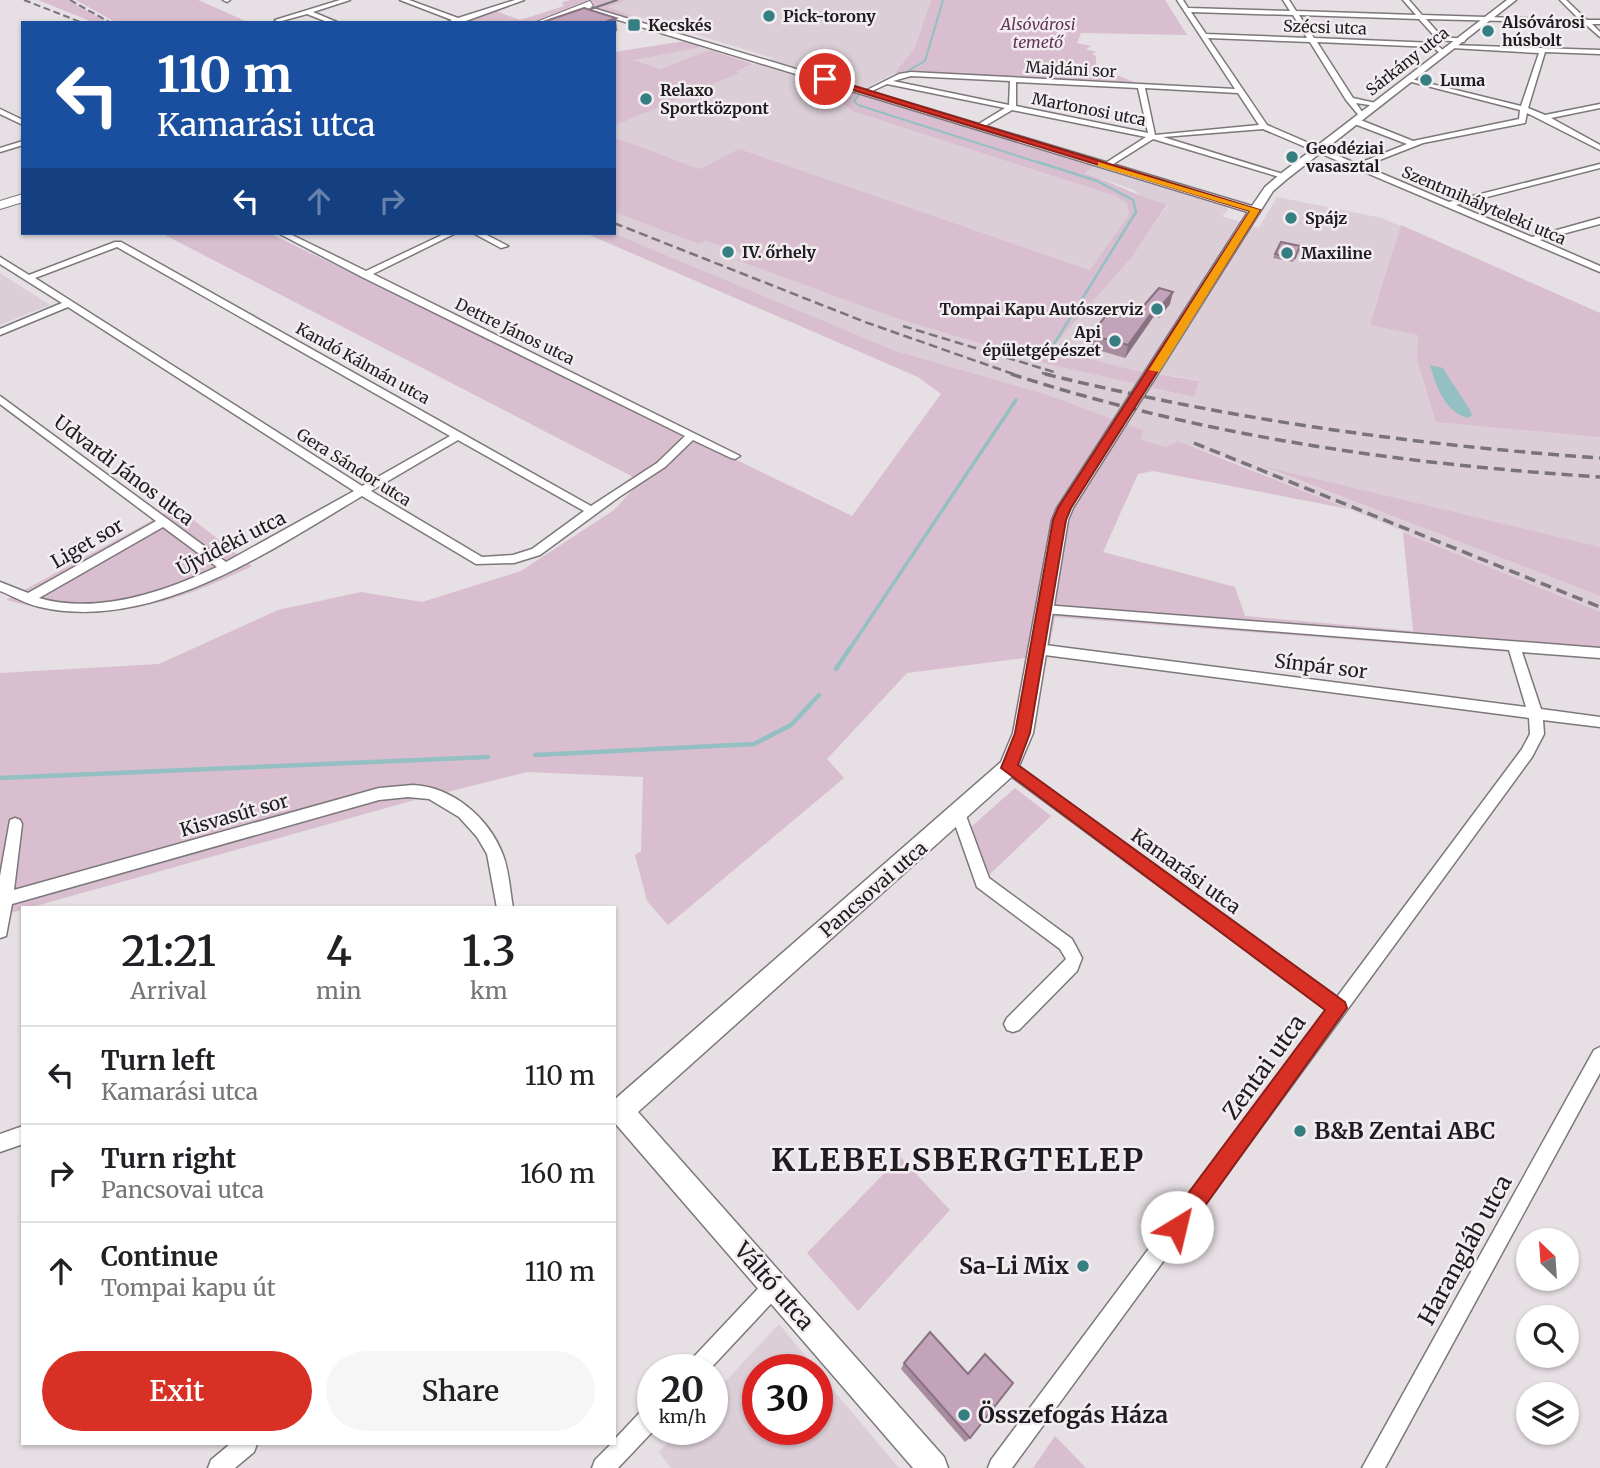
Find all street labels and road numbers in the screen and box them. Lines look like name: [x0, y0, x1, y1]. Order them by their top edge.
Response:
street label: Szécsi utca: [1283, 16, 1368, 38]
street label: Sárkány utca: [1362, 22, 1453, 100]
street label: Majdáni sor: [1025, 57, 1117, 81]
street label: Martonosi utca: [1030, 88, 1148, 130]
street label: Szentmihályteleki utca: [1399, 161, 1569, 249]
street label: Dettre János utca: [452, 293, 578, 369]
street label: Kandó Kálmán utca: [293, 318, 434, 408]
street label: Udvardi János utca: [49, 410, 199, 530]
street label: Gera Sándor utca: [293, 424, 415, 510]
street label: Újvidéki utca: [172, 505, 290, 581]
street label: Liget sor: [47, 512, 128, 573]
street label: Sínpár sor: [1273, 648, 1369, 684]
street label: Kisvasút sor: [177, 788, 291, 842]
street label: Kamarási utca: [1126, 823, 1246, 919]
street label: Pancsovai utca: [814, 836, 932, 942]
street label: Zentai utca: [1216, 1009, 1311, 1125]
street label: Harangláb utca: [1411, 1170, 1518, 1330]
street label: Váltó utca: [728, 1235, 821, 1336]

